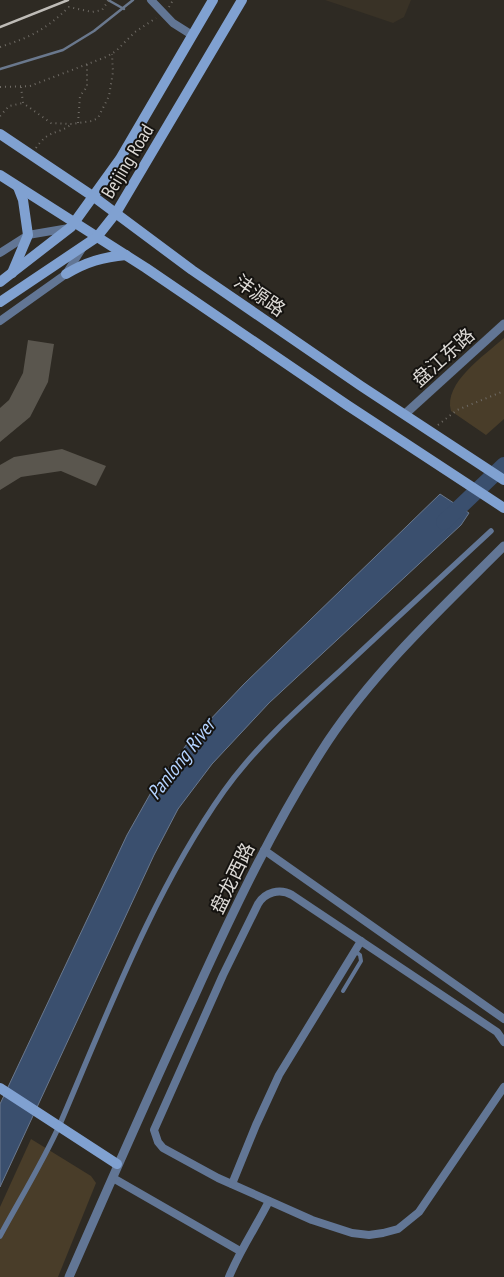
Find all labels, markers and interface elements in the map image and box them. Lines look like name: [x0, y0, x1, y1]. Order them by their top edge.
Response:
street label: Beijing Road: [96, 120, 158, 202]
street label: 沣源路: [230, 269, 290, 321]
street label: 盘江东路: [407, 323, 479, 391]
water label: Panlong River: [141, 711, 222, 805]
street label: 盘龙西路: [205, 839, 259, 917]

